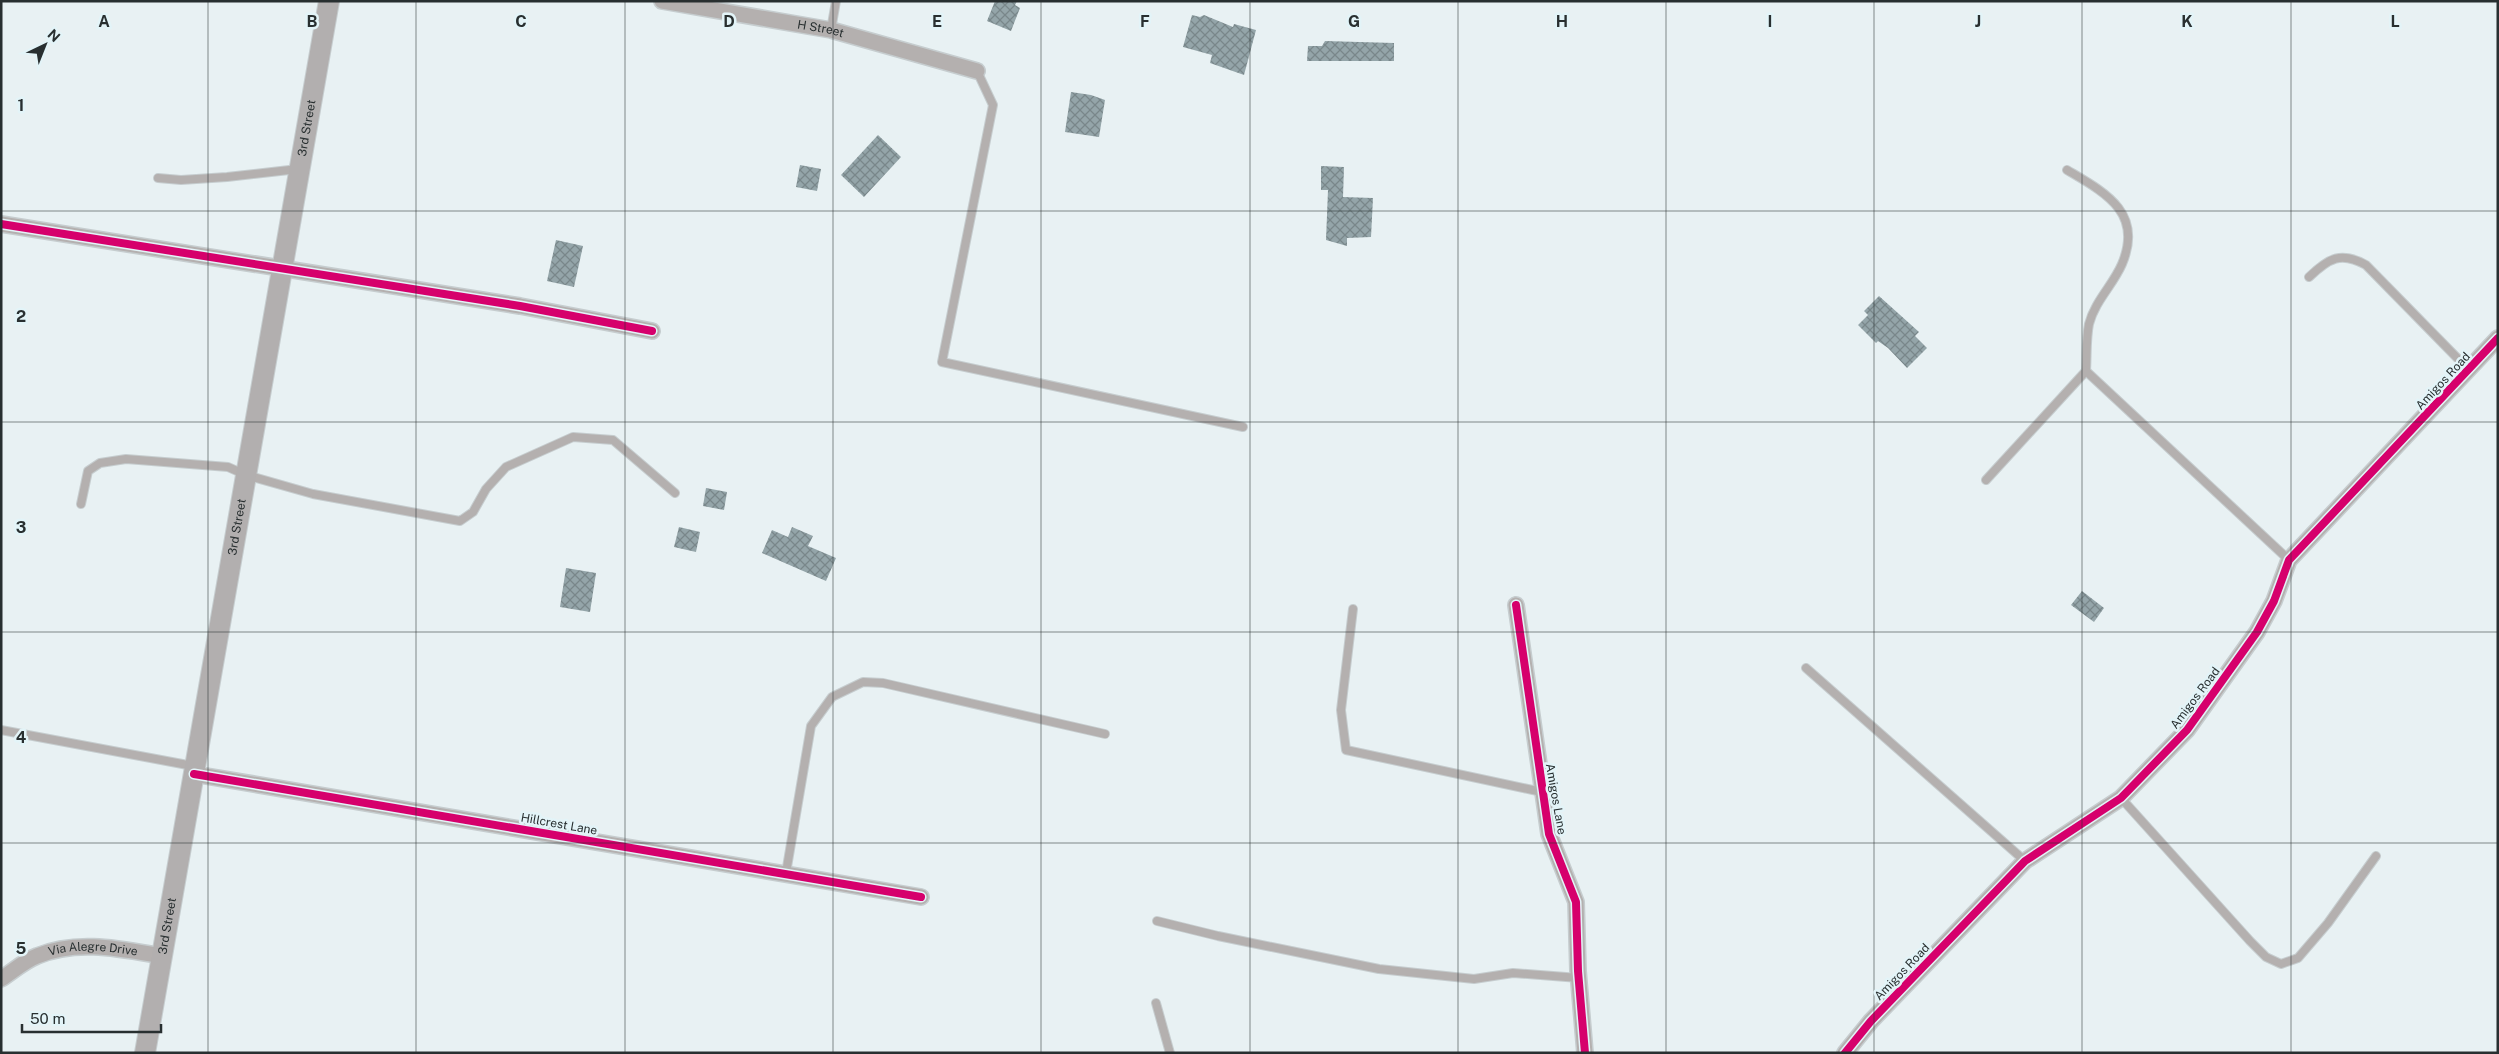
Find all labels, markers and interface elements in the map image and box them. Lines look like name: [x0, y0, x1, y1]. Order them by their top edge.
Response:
text: A: [98, 12, 110, 31]
text: B: [307, 12, 318, 31]
text: C: [515, 12, 527, 31]
text: D: [723, 12, 735, 31]
text: E: [932, 12, 942, 31]
text: F: [1140, 12, 1150, 31]
text: G: [1348, 12, 1360, 31]
text: H: [1556, 12, 1568, 31]
text: I: [1768, 12, 1772, 31]
text: J: [1975, 12, 1981, 31]
text: K: [2181, 12, 2193, 31]
text: L: [2390, 12, 2400, 31]
street label: H Street: [796, 17, 846, 40]
north arrow: [20, 20, 70, 70]
text: N: [44, 26, 63, 45]
text: 1: [18, 96, 24, 115]
street label: 3rd Street: [295, 98, 319, 158]
text: 2: [16, 307, 26, 326]
street label: Amigos Road: [2413, 349, 2473, 413]
street label: 3rd Street: [225, 497, 249, 556]
text: 3: [16, 518, 26, 537]
street label: Amigos Road: [2167, 665, 2223, 731]
text: 4: [16, 728, 27, 747]
street label: Amigos Lane: [1543, 762, 1569, 836]
street label: Hillcrest Lane: [520, 810, 599, 838]
street label: 3rd Street: [155, 896, 179, 955]
text: 5: [16, 939, 27, 958]
street label: Via Alegre Drive: [47, 940, 139, 959]
street label: Amigos Road: [1872, 941, 1932, 1003]
scale bar: [22, 1002, 161, 1034]
text: 50 m: [30, 1010, 65, 1027]

